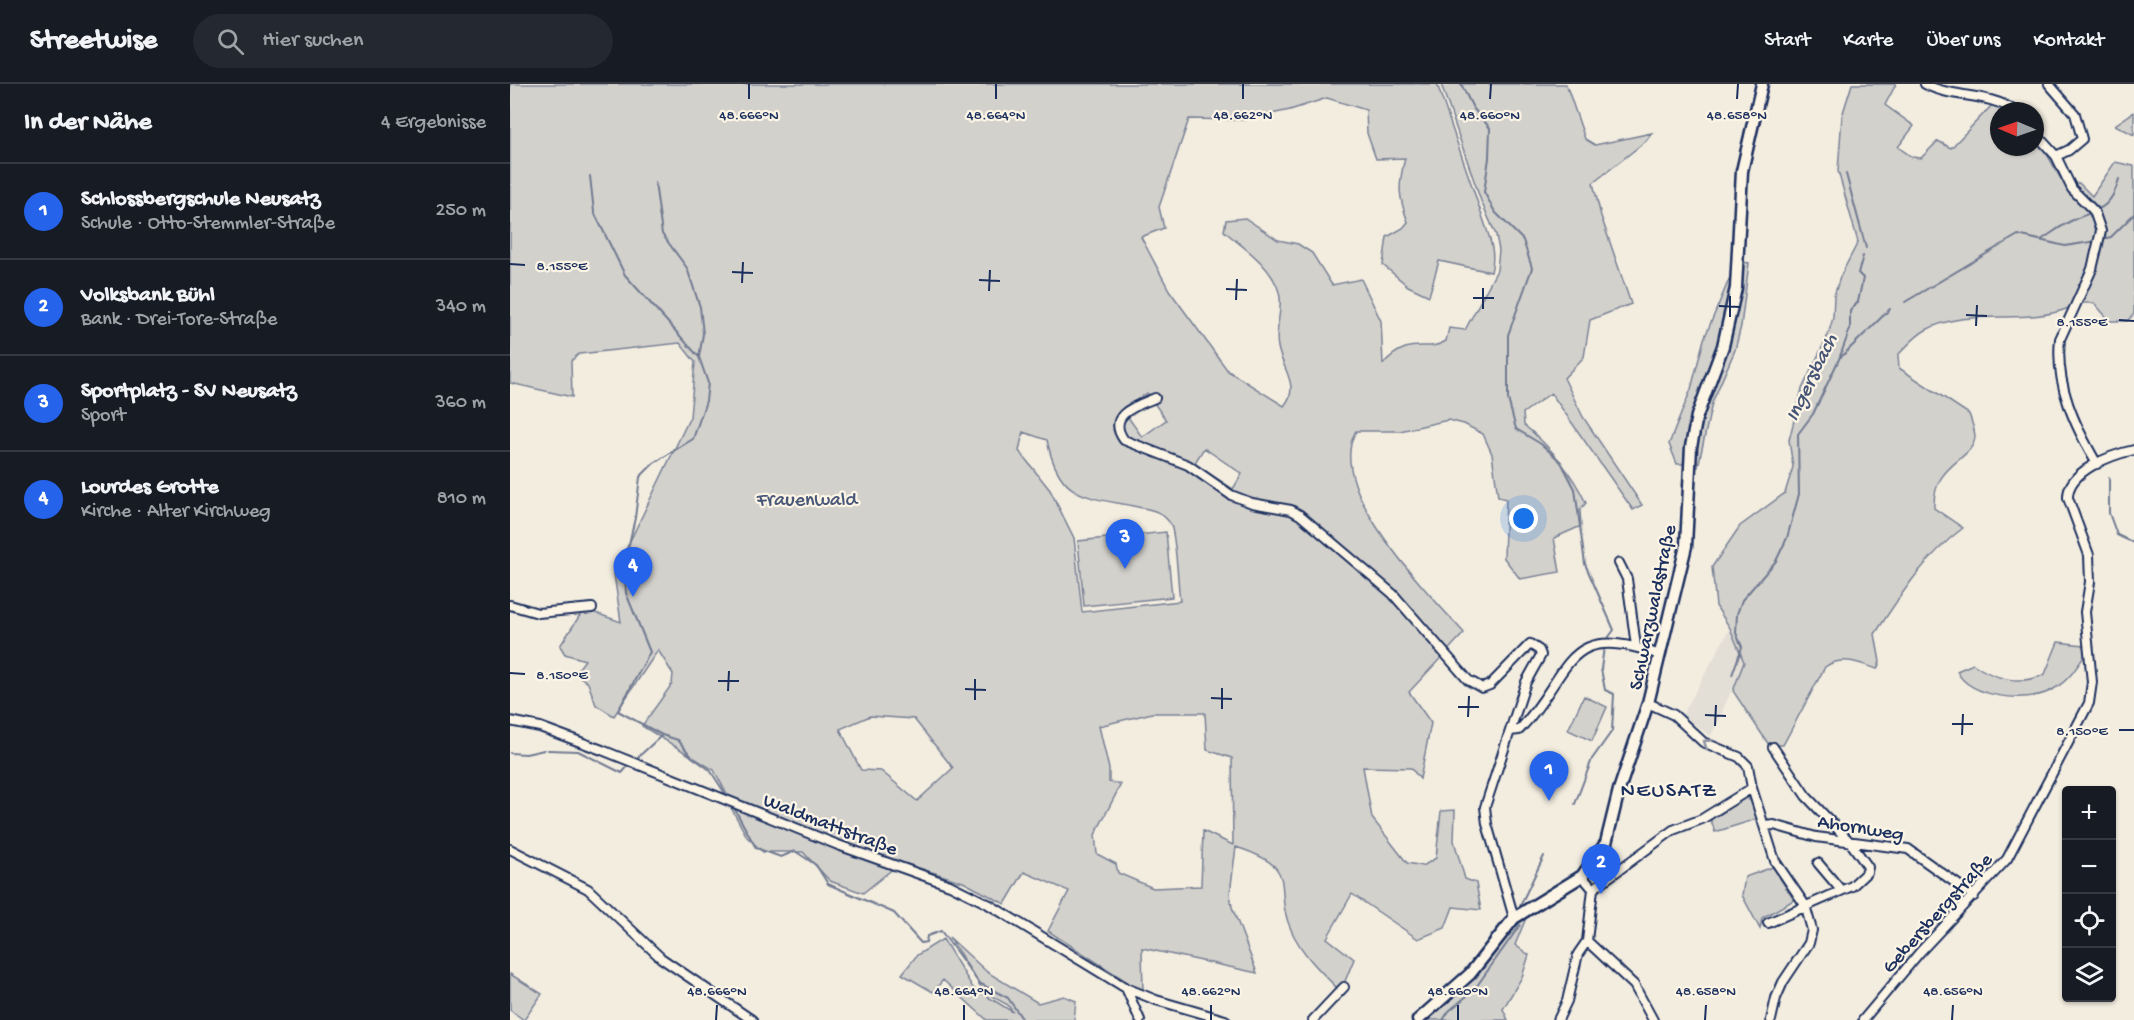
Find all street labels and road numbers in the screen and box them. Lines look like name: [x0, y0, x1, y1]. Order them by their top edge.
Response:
street label: Schwarzwaldstraße: [1626, 522, 1683, 692]
street label: Waldmattstraße: [759, 790, 901, 863]
street label: Ahornweg: [1816, 811, 1905, 848]
street label: Gebersbergstraße: [1879, 849, 1999, 979]

